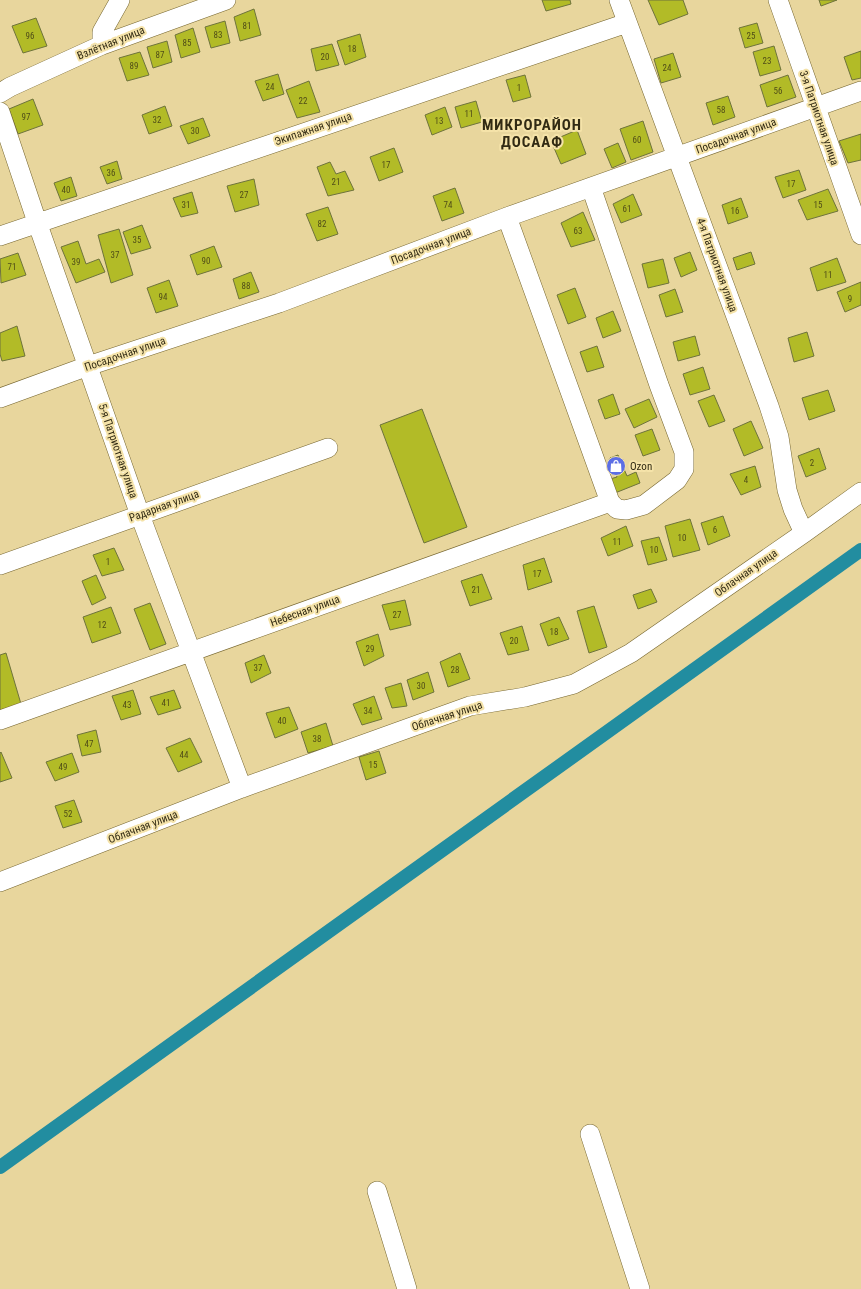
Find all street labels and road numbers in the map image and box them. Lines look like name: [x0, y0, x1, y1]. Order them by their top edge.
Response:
street label: Взлётная улица: [75, 24, 147, 62]
street label: 3-я Патриотная улица: [797, 69, 841, 167]
street label: Экипажная улица: [273, 110, 353, 148]
street label: Посадочная улица: [694, 115, 778, 157]
street label: 4-я Патриотная улица: [694, 216, 740, 314]
street label: Посадочная улица: [389, 225, 473, 267]
street label: Посадочная улица: [83, 334, 167, 374]
street label: 5-я Патриотная улица: [96, 402, 140, 500]
street label: Радарная улица: [127, 487, 201, 525]
street label: Облачная улица: [712, 547, 780, 599]
street label: Небесная улица: [269, 592, 341, 630]
street label: Облачная улица: [410, 698, 484, 734]
street label: Облачная улица: [106, 808, 180, 846]

